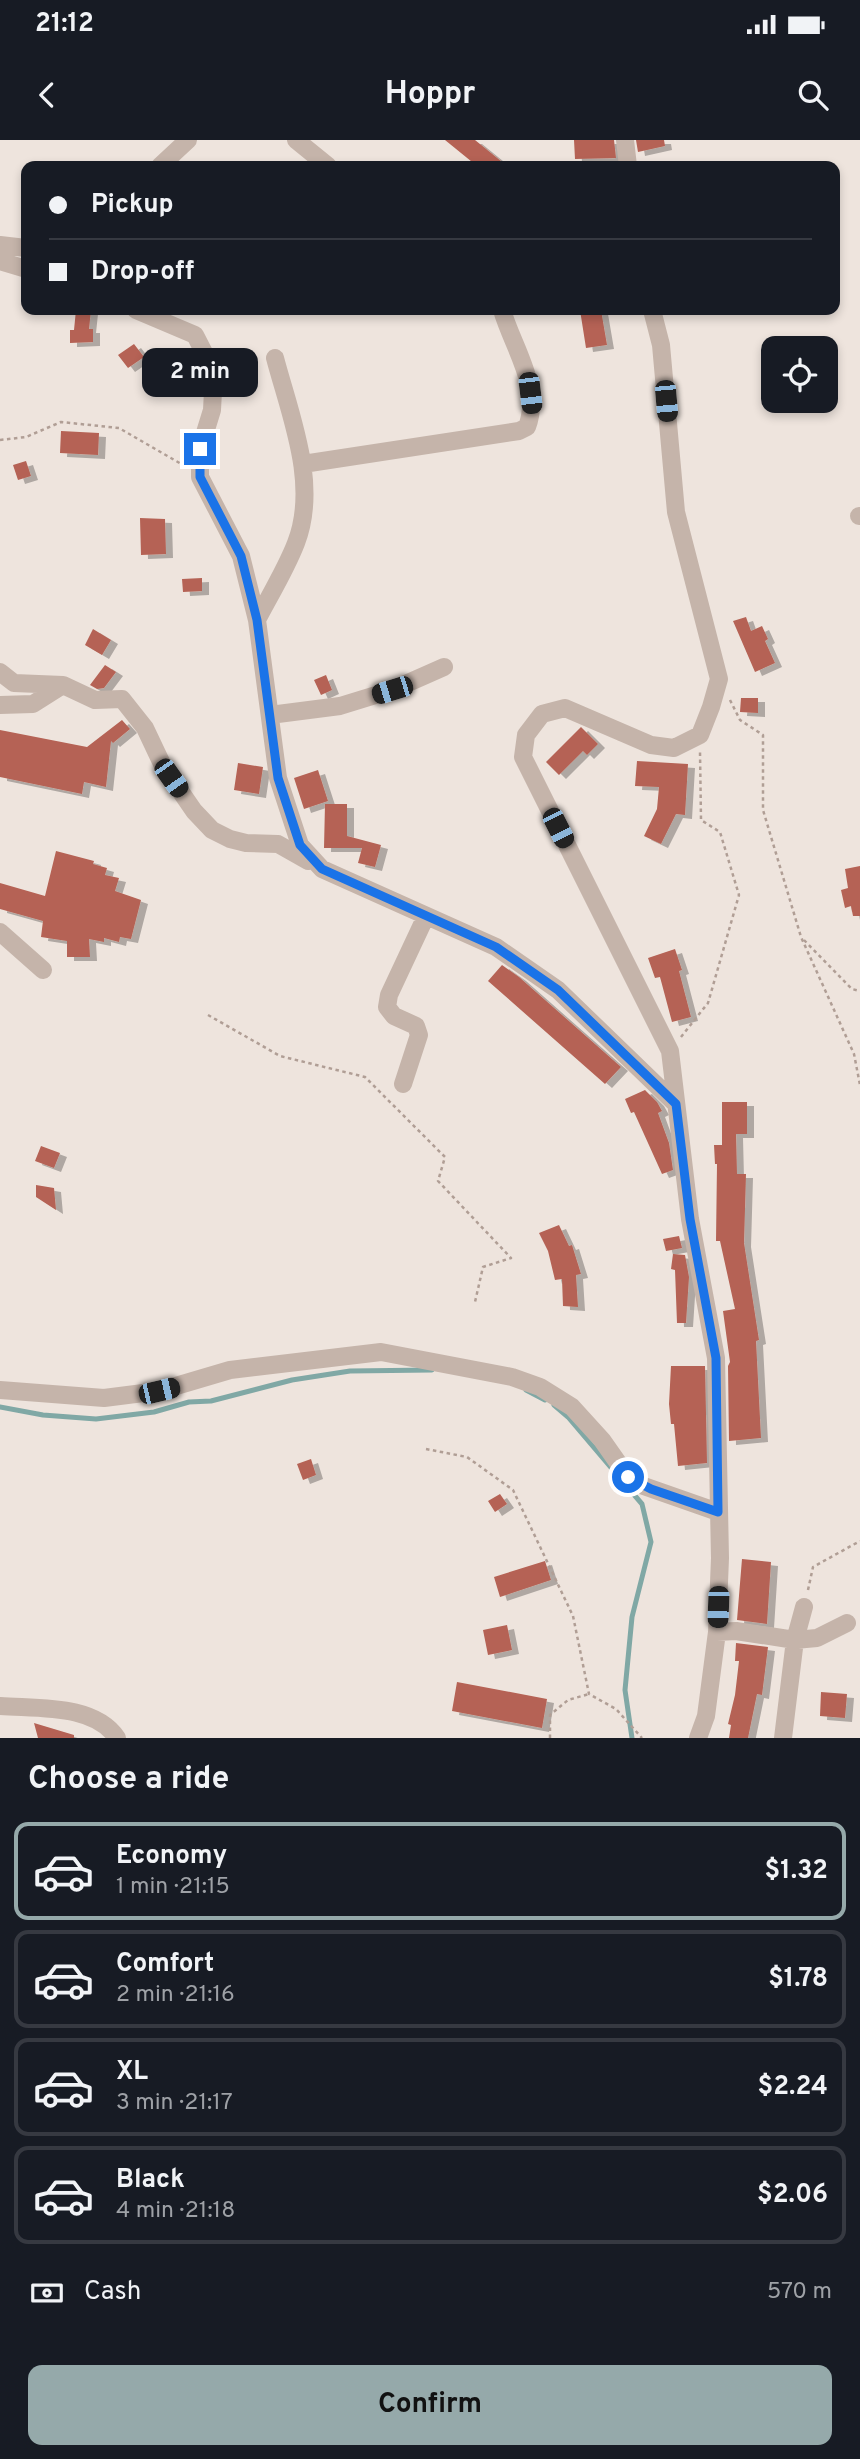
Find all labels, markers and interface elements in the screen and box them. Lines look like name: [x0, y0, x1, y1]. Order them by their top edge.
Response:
text: 21:12: [35, 8, 94, 41]
text: Hoppr: [385, 75, 475, 115]
icon: back: [28, 76, 66, 114]
icon: search: [794, 76, 832, 114]
text: Pickup: [91, 189, 174, 222]
text: Drop-off: [91, 256, 194, 289]
map controls: [761, 336, 838, 413]
button: locate: [761, 336, 838, 413]
callout: 2 min: [142, 348, 258, 396]
text: 2 min: [170, 358, 230, 387]
car: [518, 371, 543, 415]
car: [654, 379, 679, 423]
route end: [184, 433, 216, 465]
car: [369, 674, 416, 706]
car: [151, 755, 192, 801]
car: [540, 805, 577, 851]
car: [137, 1376, 182, 1406]
route start: [612, 1461, 644, 1493]
car: [707, 1586, 730, 1628]
text: Choose a ride: [28, 1760, 229, 1800]
icon: car: [32, 1840, 95, 1903]
text: Economy: [116, 1840, 227, 1873]
text: $1.32: [765, 1855, 828, 1888]
text: 1 min · 21:15: [116, 1873, 230, 1902]
icon: car: [32, 1948, 95, 2011]
text: Comfort: [116, 1948, 214, 1981]
text: $1.78: [768, 1963, 828, 1996]
text: 2 min · 21:16: [116, 1981, 235, 2010]
icon: car: [32, 2056, 95, 2119]
text: XL: [116, 2056, 148, 2089]
text: $2.24: [757, 2071, 828, 2104]
text: 3 min · 21:17: [116, 2089, 233, 2118]
icon: car: [32, 2164, 95, 2227]
text: Black: [116, 2164, 185, 2197]
text: $2.06: [757, 2179, 828, 2212]
text: 4 min · 21:18: [116, 2197, 235, 2226]
icon: cash: [28, 2274, 66, 2312]
text: Cash: [84, 2276, 141, 2309]
text: 570 m: [767, 2278, 832, 2307]
button: Confirm: [28, 2365, 832, 2445]

